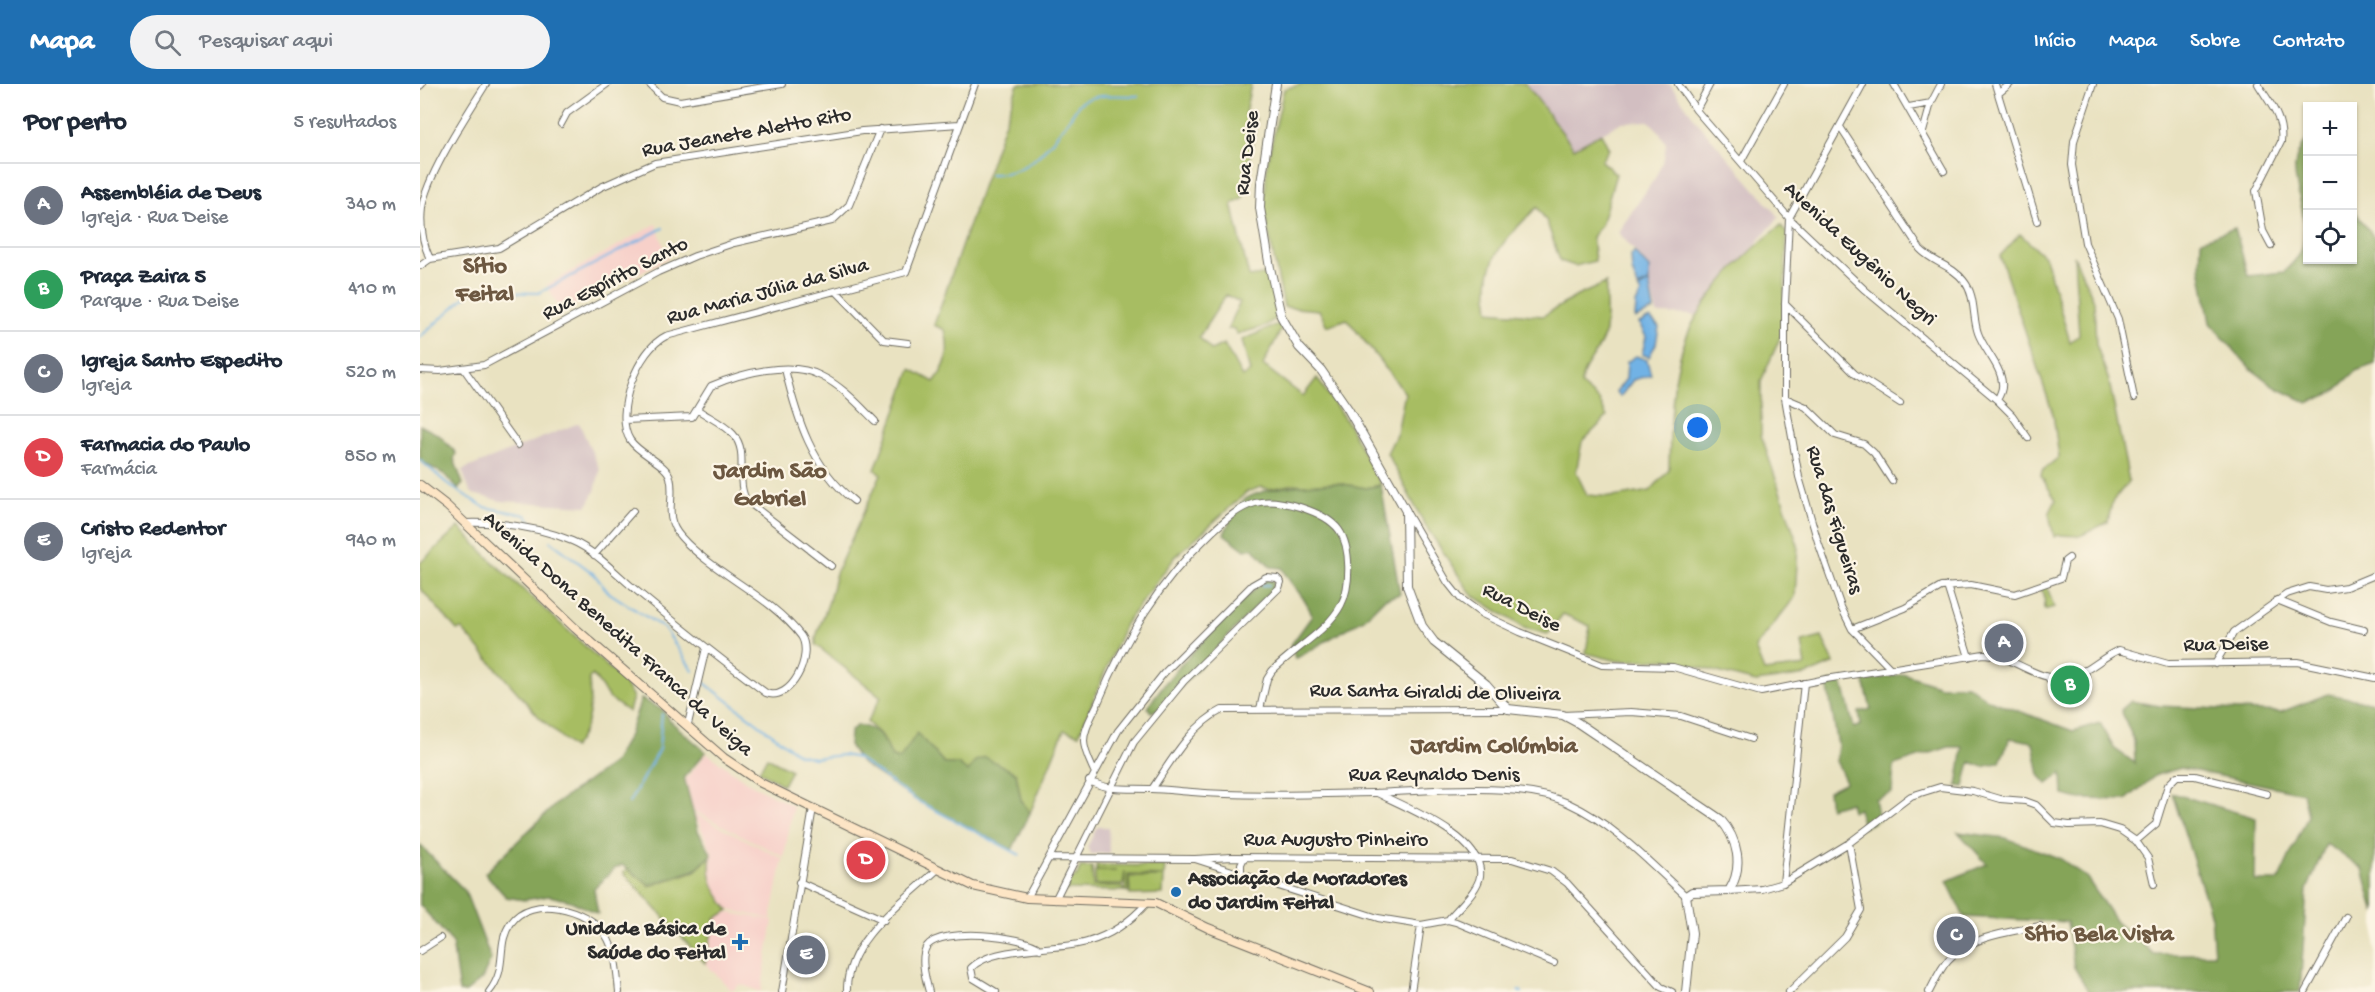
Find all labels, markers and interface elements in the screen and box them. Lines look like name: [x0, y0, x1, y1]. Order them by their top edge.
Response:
search box: [130, 15, 550, 69]
text: Mapa: [30, 26, 94, 59]
icon: search: [151, 26, 184, 59]
text: Pesquisar aqui: [199, 29, 333, 55]
text: Início: [2034, 30, 2076, 55]
text: Mapa: [2109, 30, 2157, 55]
text: Sobre: [2190, 30, 2240, 55]
text: Contato: [2273, 30, 2345, 55]
map controls: [2303, 102, 2357, 264]
button: +: [2303, 102, 2357, 156]
street label: Rua Jeanete Aletto Rito: [640, 103, 854, 165]
text: Por perto: [24, 108, 127, 139]
street label: Rua Deise: [1231, 108, 1267, 197]
text: 5 resultados: [293, 112, 396, 135]
button: −: [2303, 156, 2357, 210]
street label: Avenida Eugênio Negri: [1777, 177, 1941, 333]
text: Assembléia de Deus: [81, 181, 261, 207]
text: A: [38, 194, 49, 217]
text: 340 m: [346, 194, 396, 217]
text: Igreja · Rua Deise: [81, 207, 228, 230]
button: locate: [2303, 210, 2357, 264]
street label: Rua Espírito Santo: [539, 232, 693, 328]
district label: Sítio Feital: [455, 253, 514, 310]
street label: Rua Maria Júlia da Silva: [664, 254, 873, 332]
text: Praça Zaira 5: [81, 265, 206, 291]
text: B: [38, 278, 49, 301]
text: 410 m: [348, 278, 396, 301]
text: Parque · Rua Deise: [81, 291, 239, 314]
text: Igreja Santo Espedito: [81, 349, 282, 375]
text: C: [38, 362, 49, 385]
text: 520 m: [345, 362, 396, 385]
text: Igreja: [81, 375, 132, 398]
your location: [1683, 413, 1712, 442]
text: Farmacia do Paulo: [81, 433, 250, 459]
street label: Rua das Figueiras: [1799, 443, 1868, 598]
text: D: [37, 446, 50, 469]
text: 850 m: [344, 446, 396, 469]
district label: Jardim São Gabriel: [712, 458, 827, 515]
text: Farmácia: [81, 459, 157, 482]
street label: Avenida Dona Benedita Franca da Veiga: [477, 507, 758, 764]
text: Cristo Redentor: [81, 517, 225, 543]
text: E: [37, 530, 50, 553]
text: 940 m: [346, 530, 396, 553]
text: Igreja: [81, 543, 132, 566]
street label: Rua Deise: [1477, 579, 1566, 640]
pin: A: [1984, 620, 2024, 666]
street label: Rua Deise: [2183, 633, 2270, 659]
pin: B: [2050, 662, 2090, 708]
street label: Rua Santa Giraldi de Oliveira: [1309, 679, 1562, 709]
district label: Jardim Colúmbia: [1410, 733, 1579, 762]
street label: Rua Reynaldo Denis: [1349, 764, 1521, 789]
street label: Rua Augusto Pinheiro: [1244, 829, 1429, 854]
pin: D: [846, 838, 886, 882]
place label: Associação de Moradores do Jardim Feital: [1187, 868, 1408, 917]
marker: Associação de Moradores do Jardim Feital: [1169, 885, 1183, 899]
pin: C: [1936, 914, 1976, 958]
place label: Unidade Básica de Saúde do Feital: [566, 918, 727, 967]
district label: Sítio Bela Vista: [2025, 921, 2175, 950]
pin: E: [786, 932, 826, 978]
marker: Unidade Básica de Saúde do Feital: [731, 933, 749, 951]

